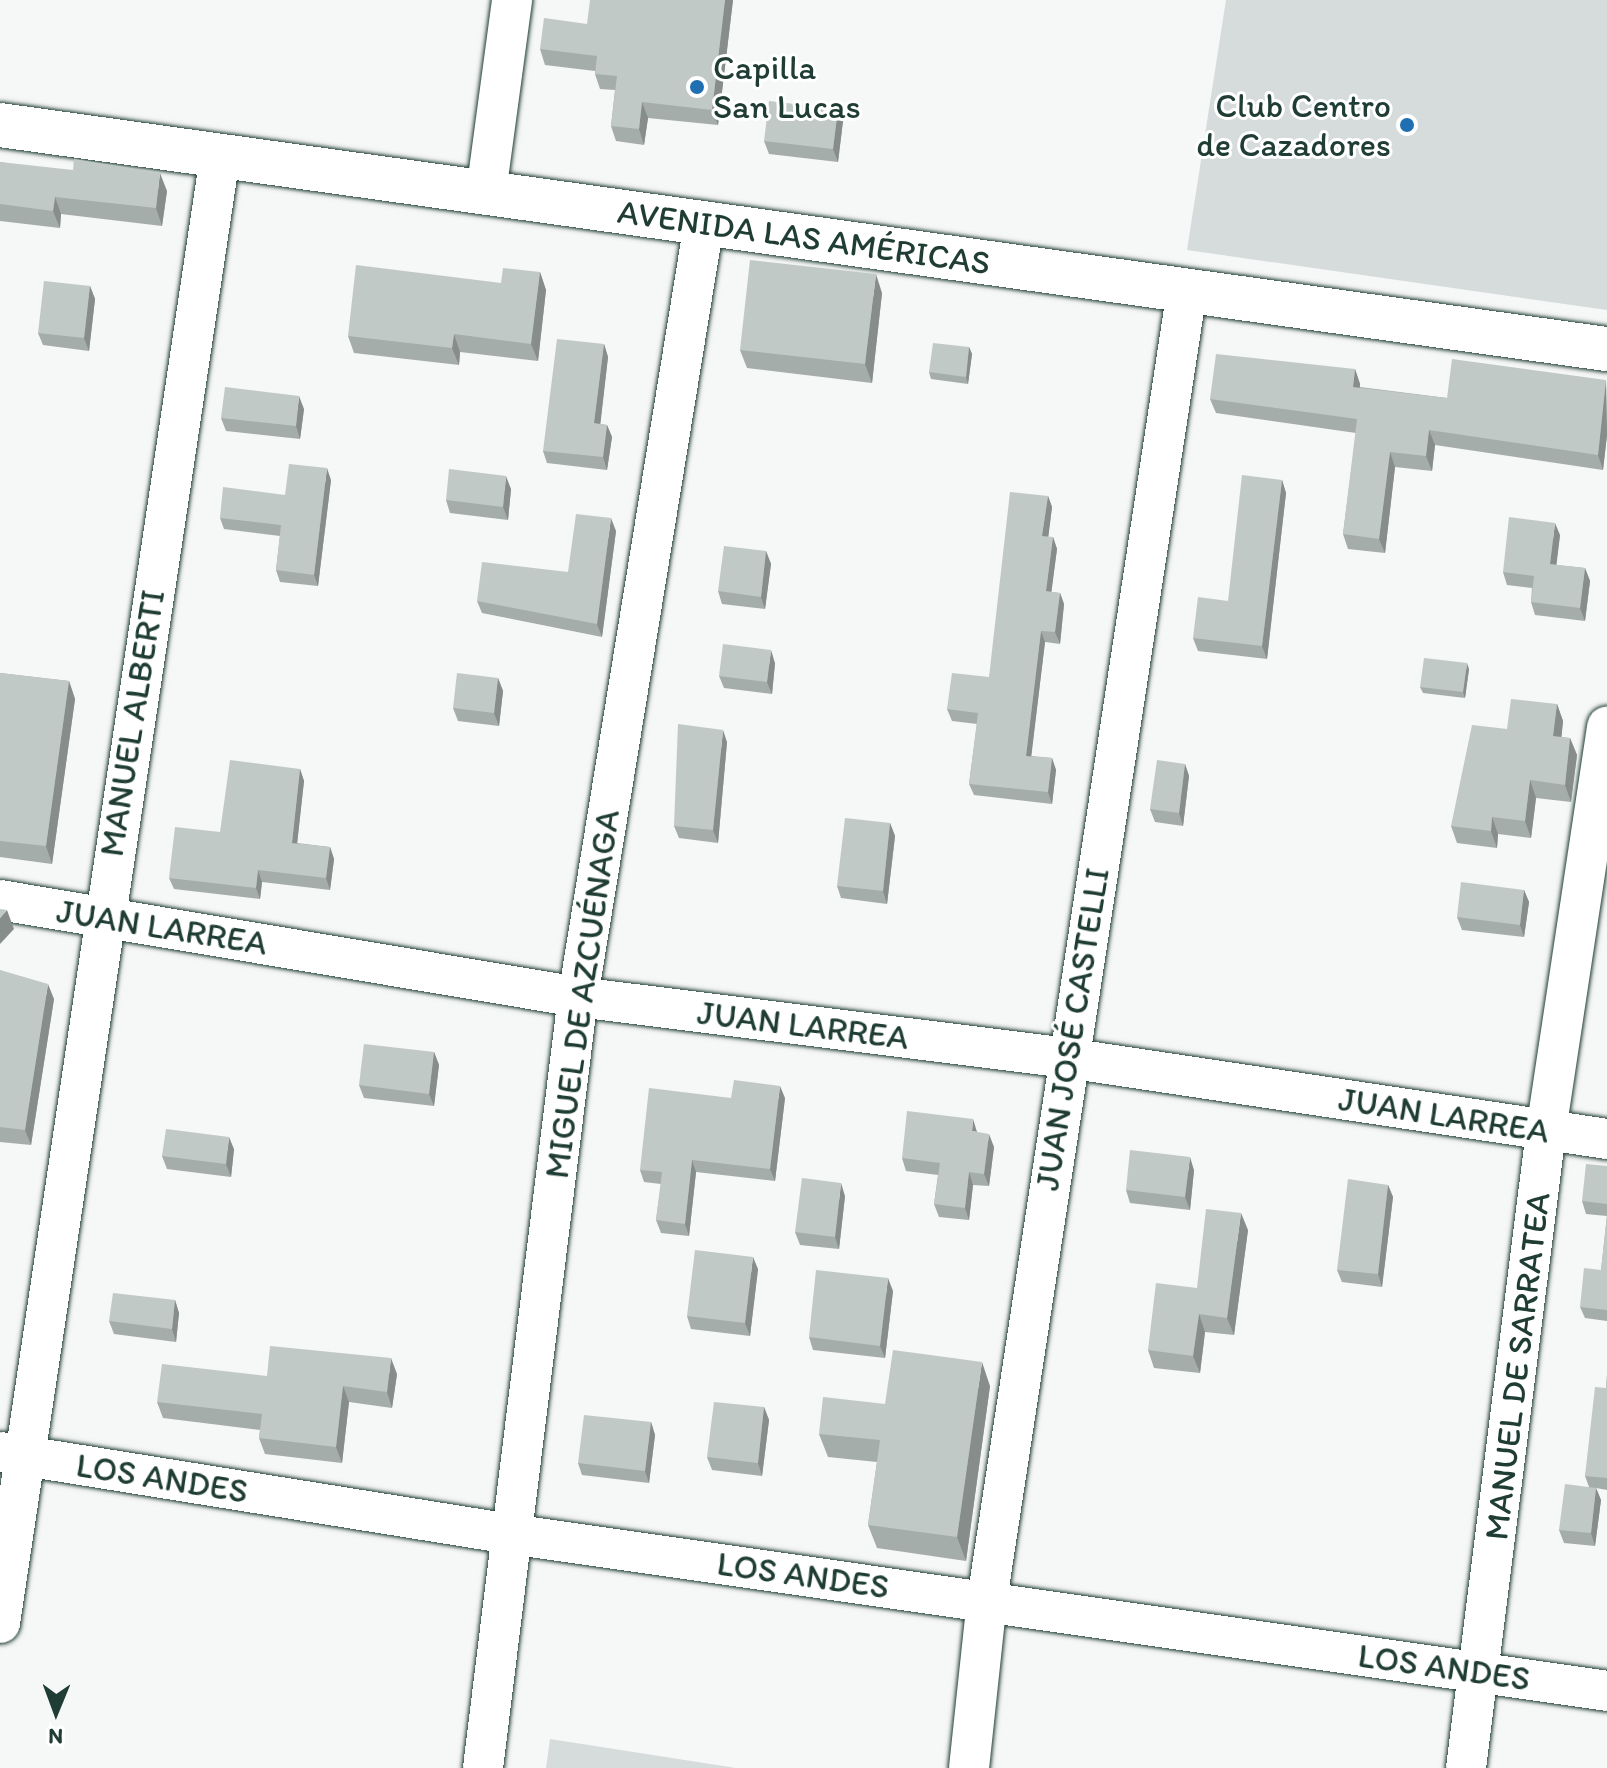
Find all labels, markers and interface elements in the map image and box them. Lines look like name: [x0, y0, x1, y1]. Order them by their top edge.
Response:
place label: Capilla San Lucas: [713, 47, 860, 126]
marker: Capilla San Lucas: [688, 78, 706, 96]
place label: Club Centro de Cazadores: [1196, 85, 1391, 164]
marker: Club Centro de Cazadores: [1398, 116, 1416, 134]
street label: AVENIDA LAS AMÉRICAS: [617, 191, 991, 283]
street label: MANUEL ALBERTI: [91, 587, 173, 859]
street label: MIGUEL DE AZCUÉNAGA: [536, 807, 628, 1181]
street label: JUAN JOSÉ CASTELLI: [1026, 865, 1118, 1193]
street label: JUAN LARREA: [53, 890, 271, 964]
street label: JUAN LARREA: [695, 992, 911, 1058]
street label: JUAN LARREA: [1335, 1078, 1553, 1152]
street label: MANUEL DE SARRATEA: [1475, 1189, 1559, 1543]
street label: LOS ANDES: [74, 1444, 250, 1512]
street label: LOS ANDES: [715, 1543, 891, 1607]
street label: LOS ANDES: [1356, 1635, 1532, 1699]
north arrow: [16, 1672, 96, 1752]
text: N: [48, 1723, 63, 1750]

